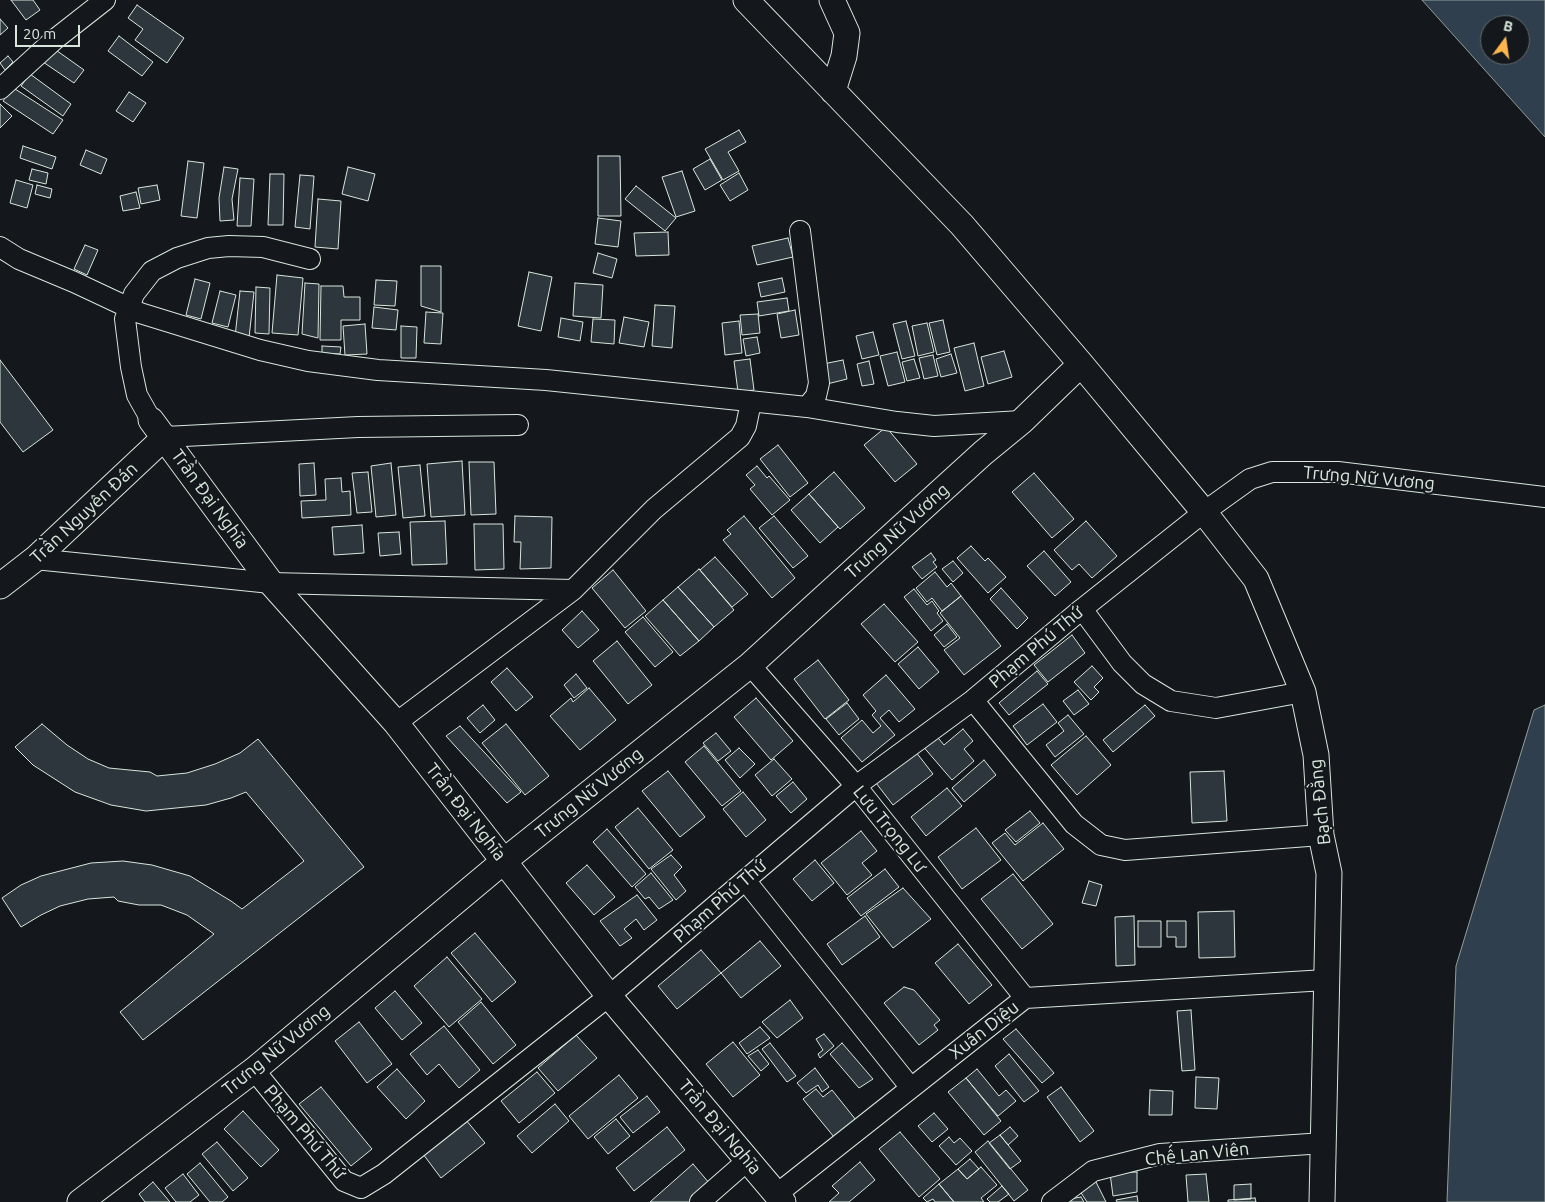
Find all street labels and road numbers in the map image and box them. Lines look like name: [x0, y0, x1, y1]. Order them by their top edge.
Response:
street label: Trần Đại Nghĩa: [167, 445, 253, 553]
street label: Trần Nguyên Đán: [26, 458, 142, 568]
street label: Trưng Nữ Vương: [1302, 461, 1436, 495]
street label: Trưng Nữ Vương: [841, 479, 953, 583]
street label: Phạm Phú Thứ: [985, 601, 1087, 693]
street label: Trưng Nữ Vương: [531, 743, 647, 843]
street label: Bạch Đằng: [1305, 758, 1335, 846]
street label: Trần Đại Nghĩa: [421, 759, 511, 865]
street label: Lưu Trọng Lư: [848, 781, 932, 877]
street label: Phạm Phú Thứ: [669, 855, 771, 947]
street label: Xuân Diệu: [945, 996, 1023, 1064]
street label: Trưng Nữ Vương: [218, 1000, 334, 1100]
street label: Trần Đại Nghĩa: [674, 1075, 766, 1179]
street label: Phạm Phú Thứ: [259, 1081, 351, 1183]
street label: Chế Lan Viên: [1144, 1138, 1250, 1170]

